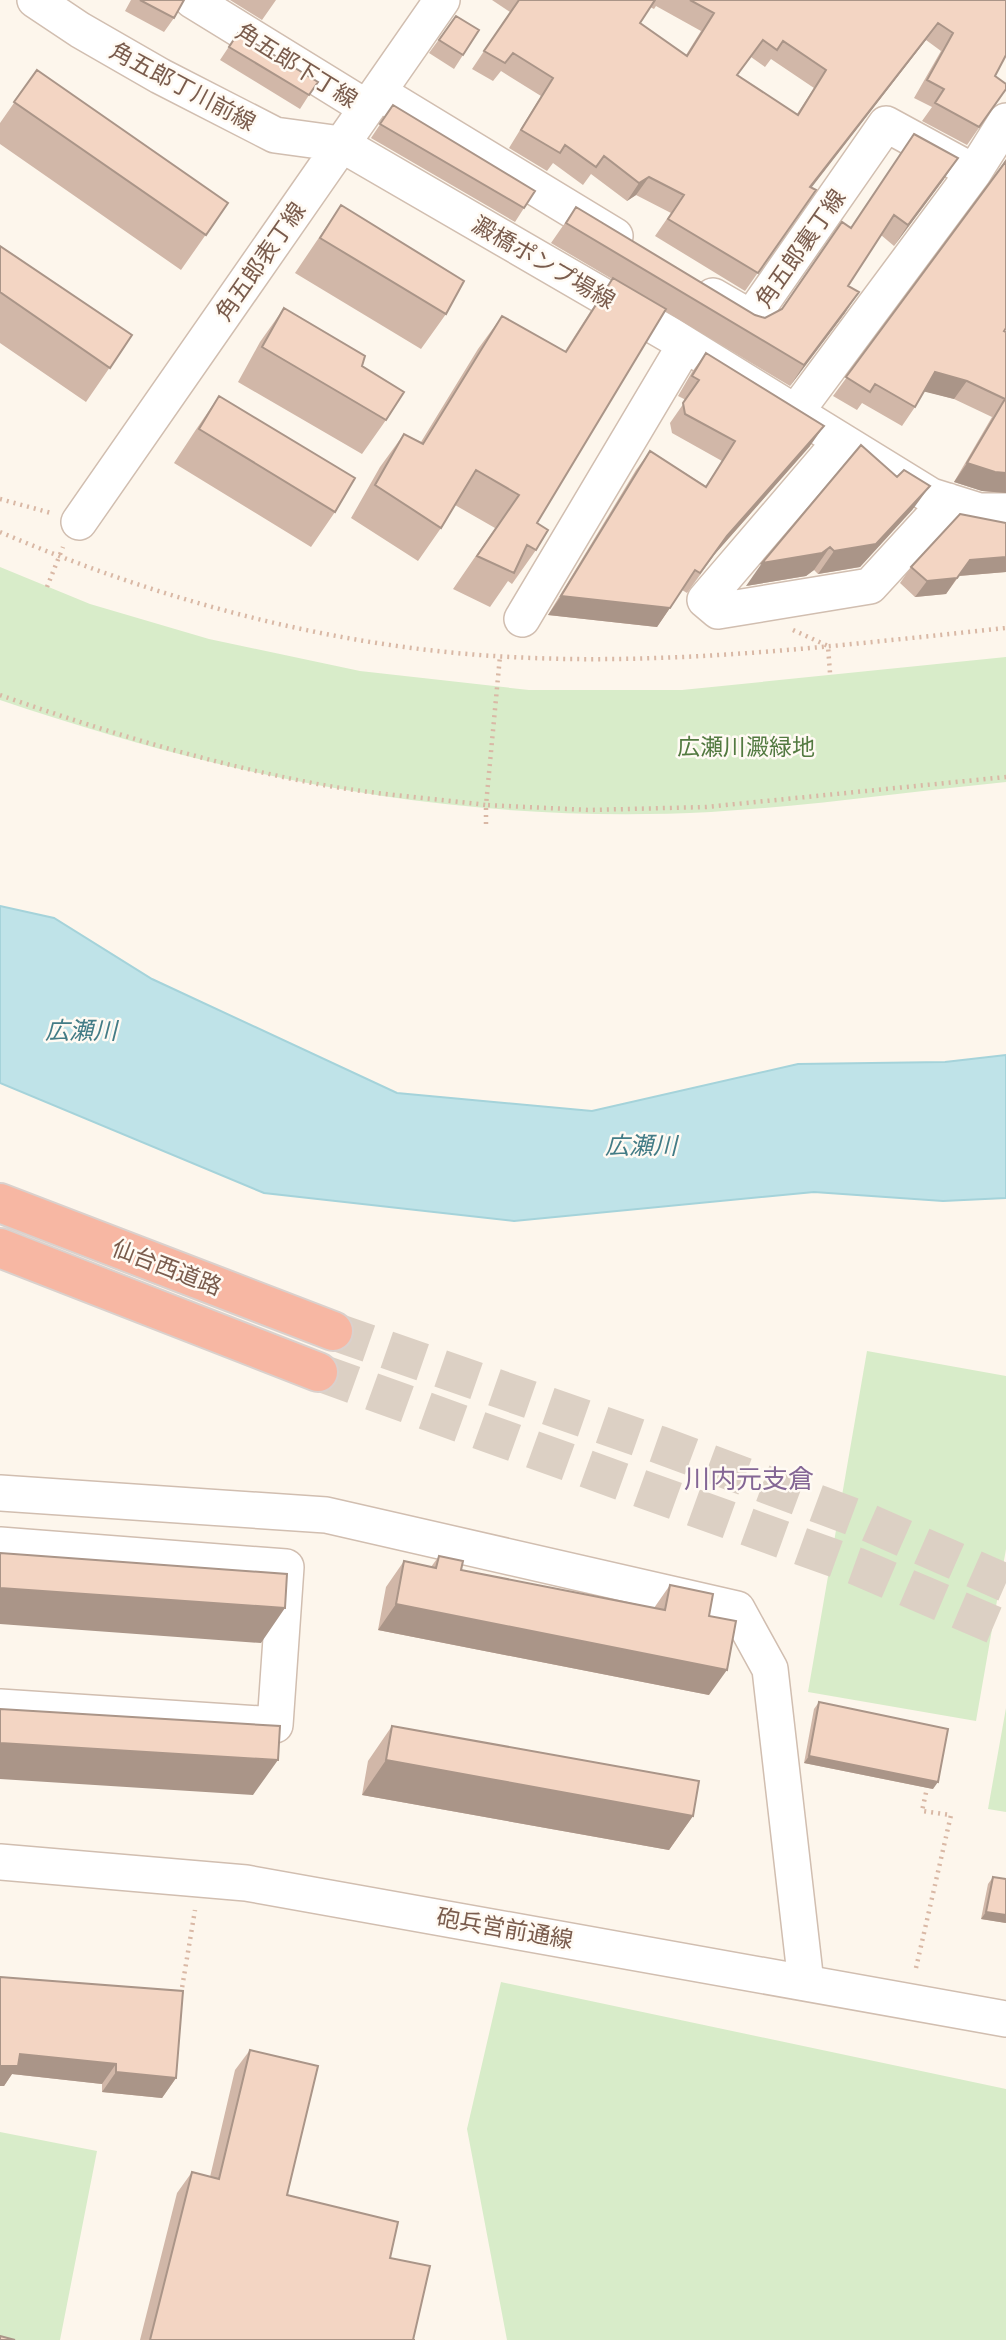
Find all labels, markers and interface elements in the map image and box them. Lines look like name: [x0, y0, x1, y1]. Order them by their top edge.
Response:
street label: 角五郎下丁線: [231, 16, 363, 114]
street label: 角五郎丁川前線: [105, 35, 261, 137]
street label: 角五郎裏丁線: [749, 183, 851, 313]
street label: 角五郎表丁線: [209, 196, 311, 326]
street label: 澱橋ポンプ場線: [467, 209, 621, 315]
park label: 広瀬川澱緑地: [677, 732, 815, 761]
water label: 広瀬川: [45, 1015, 120, 1045]
water label: 広瀬川: [605, 1130, 680, 1160]
street label: 仙台西道路: [108, 1233, 226, 1301]
district label: 川内元支倉: [684, 1462, 814, 1495]
street label: 砲兵営前通線: [435, 1902, 575, 1954]

